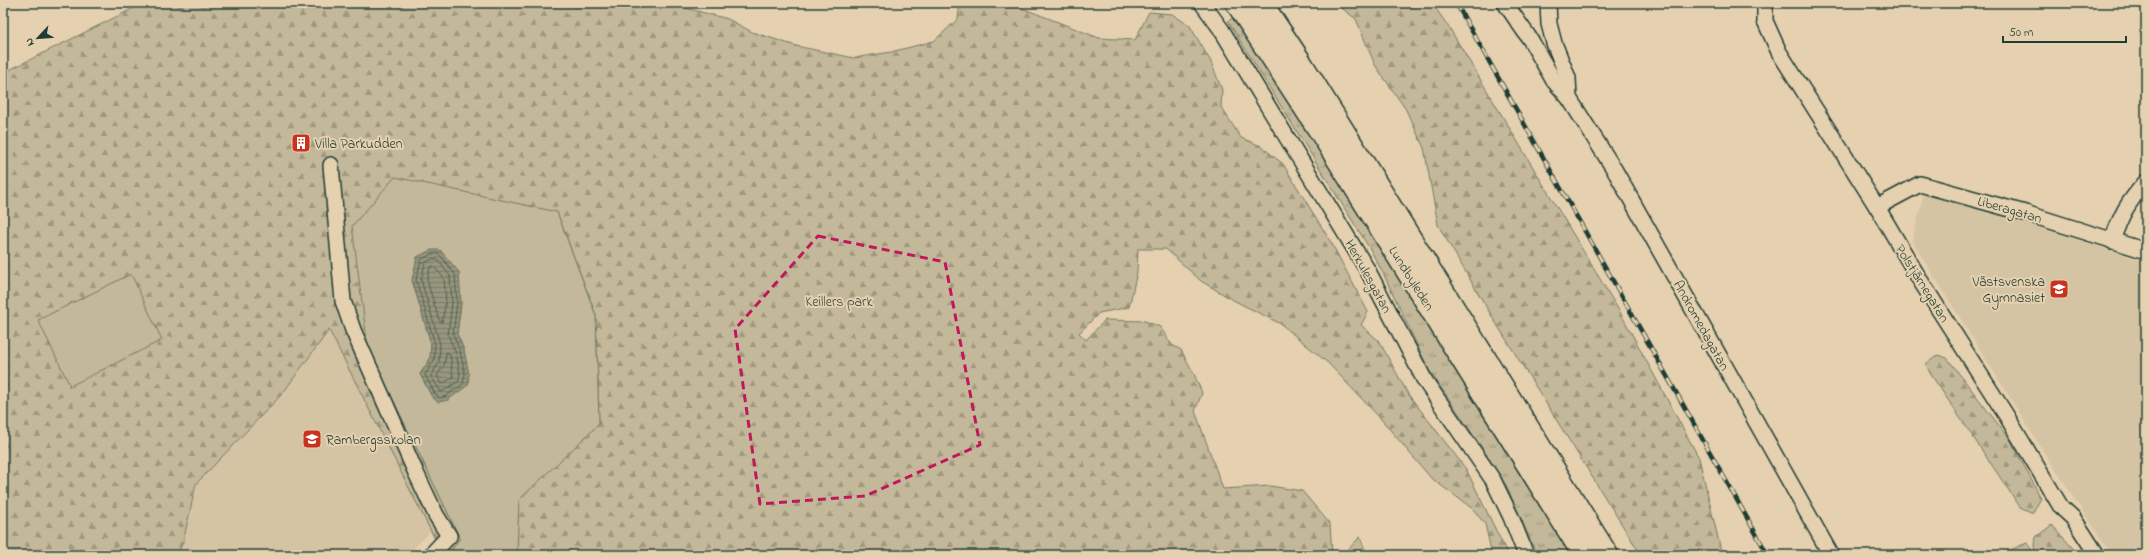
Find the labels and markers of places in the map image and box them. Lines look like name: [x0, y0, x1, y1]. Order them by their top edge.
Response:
building icon: Villa Parkudden: [290, 132, 312, 154]
place label: Villa Parkudden: [314, 134, 403, 155]
place label: Västsvenska Gymnasiet: [1972, 272, 2045, 310]
school or university icon: Västsvenska Gymnasiet: [2048, 278, 2070, 300]
school or university icon: Rambergsskolan: [301, 428, 323, 450]
place label: Rambergsskolan: [326, 430, 421, 452]

